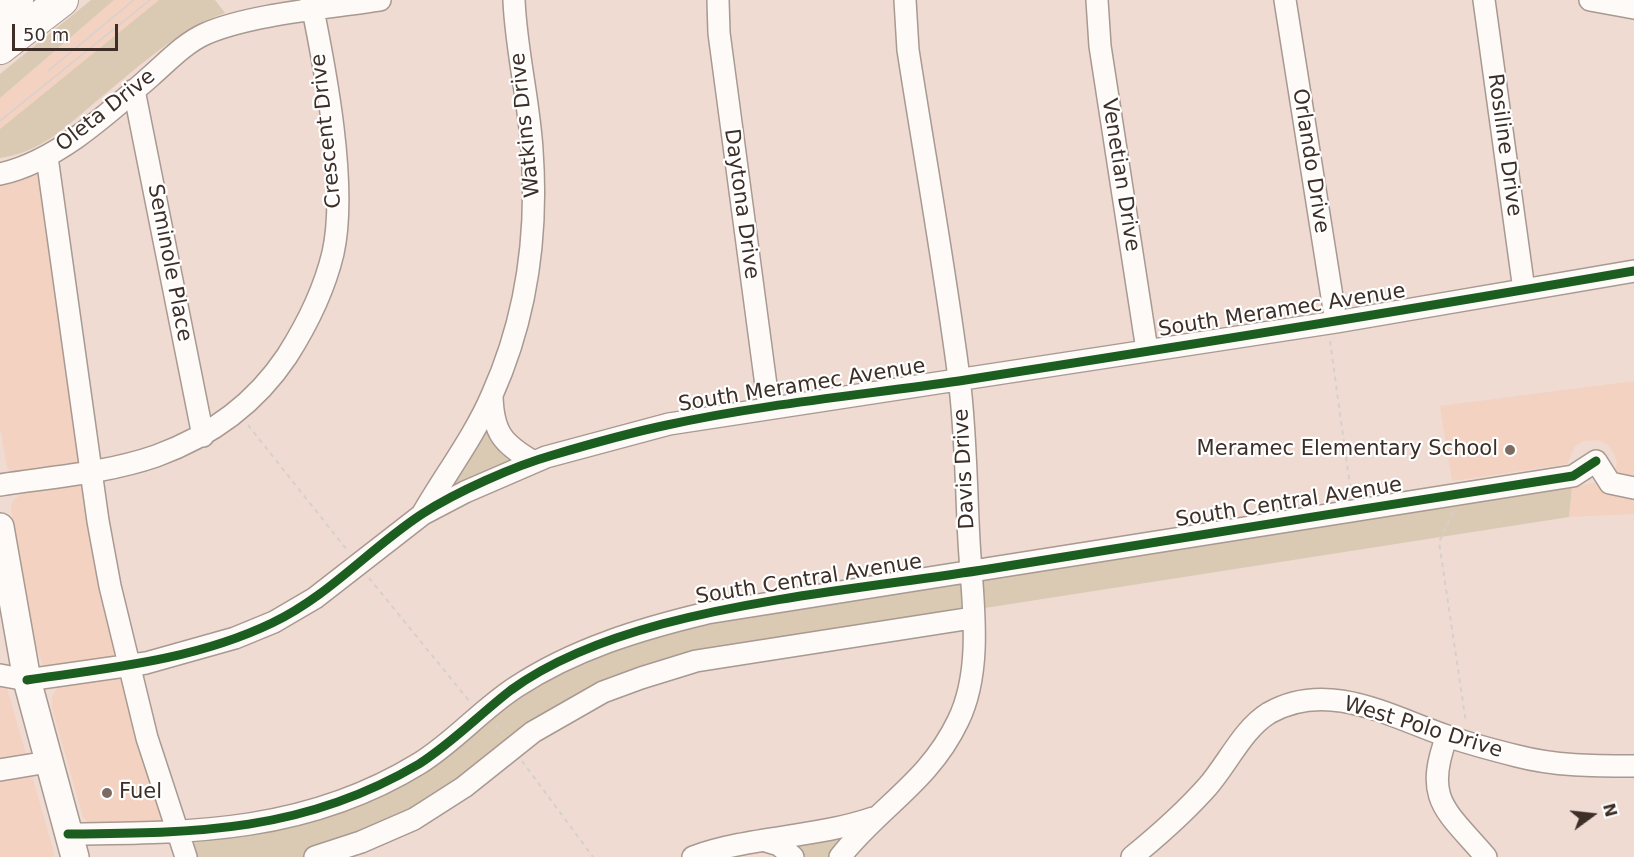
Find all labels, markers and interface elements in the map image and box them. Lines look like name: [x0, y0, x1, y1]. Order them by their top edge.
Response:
scale bar: [15, 12, 122, 50]
text: 50 m: [23, 24, 69, 45]
street label: Watkins Drive: [506, 51, 546, 199]
street label: Crescent Drive: [306, 52, 348, 210]
street label: Oleta Drive: [51, 64, 161, 158]
street label: Rosiline Drive: [1482, 72, 1526, 218]
street label: Orlando Drive: [1286, 87, 1334, 235]
street label: Venetian Drive: [1095, 97, 1145, 253]
street label: Daytona Drive: [718, 127, 764, 281]
street label: Seminole Place: [141, 182, 197, 344]
street label: South Meramec Avenue: [1157, 279, 1407, 343]
street label: South Meramec Avenue: [677, 354, 927, 418]
street label: Davis Drive: [949, 408, 981, 530]
place label: Meramec Elementary School: [1197, 437, 1498, 463]
marker: Meramec Elementary School: [1503, 443, 1517, 457]
street label: South Central Avenue: [1174, 473, 1404, 533]
street label: South Central Avenue: [694, 550, 924, 610]
street label: West Polo Drive: [1341, 692, 1505, 764]
place label: Fuel: [119, 780, 162, 806]
north arrow: [1562, 785, 1622, 845]
marker: Fuel: [100, 786, 114, 800]
text: N: [1599, 801, 1621, 819]

